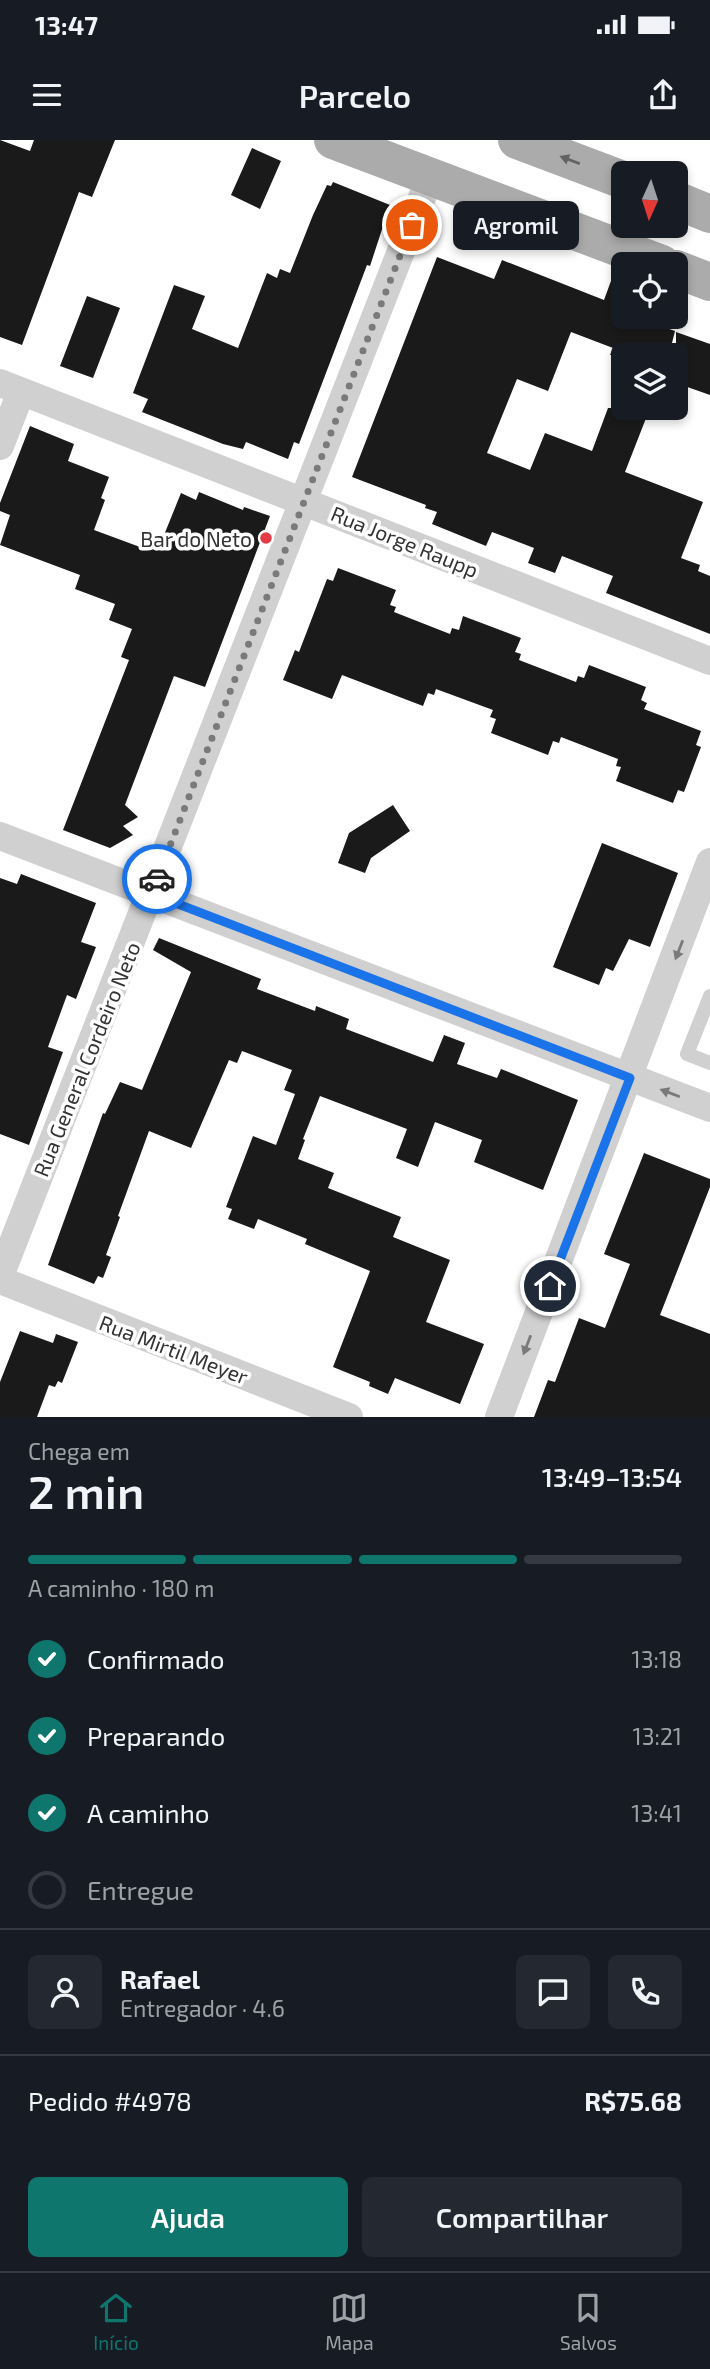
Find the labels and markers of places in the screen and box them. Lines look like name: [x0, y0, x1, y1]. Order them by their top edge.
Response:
pin: [382, 195, 442, 255]
callout: Agromil: [454, 200, 580, 250]
place label: Bar do Neto: [140, 526, 252, 551]
marker: Bar do Neto: [258, 530, 274, 546]
pin: [520, 1256, 580, 1316]

